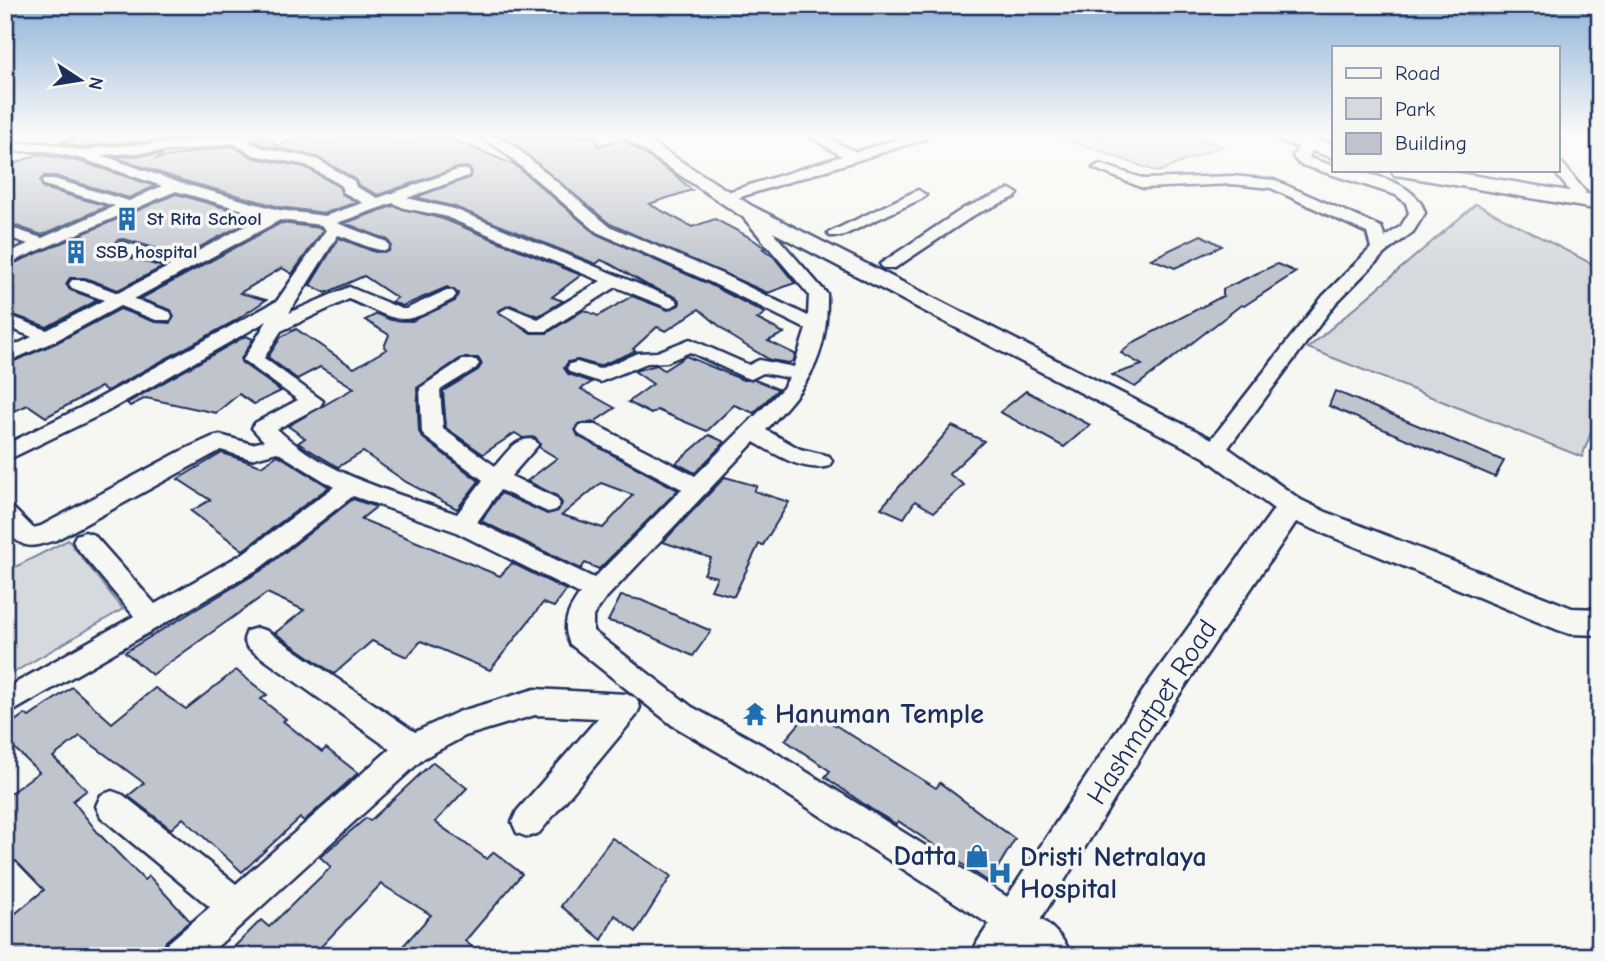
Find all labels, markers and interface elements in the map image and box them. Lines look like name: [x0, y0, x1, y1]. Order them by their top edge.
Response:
north arrow: [46, 46, 116, 116]
legend: [1332, 46, 1560, 172]
text: Road: [1395, 61, 1440, 85]
text: N: [84, 75, 108, 92]
text: Park: [1395, 97, 1435, 121]
text: Building: [1395, 131, 1467, 155]
building icon: St Rita School: [113, 205, 141, 233]
place label: St Rita School: [147, 208, 262, 230]
building icon: SSB hospital: [62, 238, 90, 266]
place label: SSB hospital: [96, 241, 197, 263]
street label: Hashmatpet Road: [1080, 614, 1224, 810]
place label: Hanuman Temple: [775, 698, 984, 730]
temple icon: Hanuman Temple: [741, 700, 769, 728]
place label: Datta: [893, 840, 957, 872]
place label: Dristi Netralaya Hospital: [1020, 841, 1207, 905]
shop icon: Datta: [963, 842, 991, 870]
hospital icon: Dristi Netralaya Hospital: [986, 859, 1014, 887]

